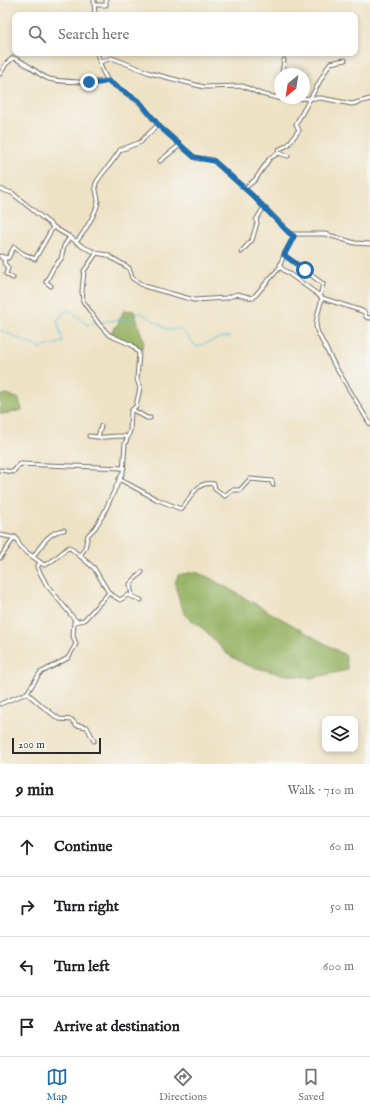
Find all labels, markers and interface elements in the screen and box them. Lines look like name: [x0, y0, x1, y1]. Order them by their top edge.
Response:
search box: [12, 12, 358, 56]
icon: search: [26, 23, 48, 45]
text: Search here: [58, 25, 129, 44]
north arrow: [274, 68, 310, 104]
route end: [80, 73, 98, 91]
route start: [296, 261, 314, 279]
map controls: [322, 716, 358, 752]
button: layers: [322, 716, 358, 752]
scale bar: [12, 736, 101, 755]
text: 200 m: [18, 738, 45, 752]
text: 9 min: [16, 780, 54, 801]
text: Walk · 710 m: [288, 782, 354, 799]
icon: ahead: [16, 836, 38, 858]
text: Continue: [54, 837, 112, 856]
text: 60 m: [329, 838, 354, 855]
icon: right: [16, 896, 38, 918]
text: Turn right: [54, 897, 119, 916]
text: 50 m: [330, 898, 354, 915]
icon: left: [16, 956, 38, 978]
text: Turn left: [54, 957, 110, 976]
text: 600 m: [323, 958, 354, 975]
icon: arrive: [16, 1016, 38, 1038]
text: Arrive at destination: [54, 1017, 180, 1036]
tab: Map: [46, 1066, 68, 1104]
tab: Directions: [159, 1066, 207, 1104]
tab: Saved: [298, 1066, 324, 1104]

